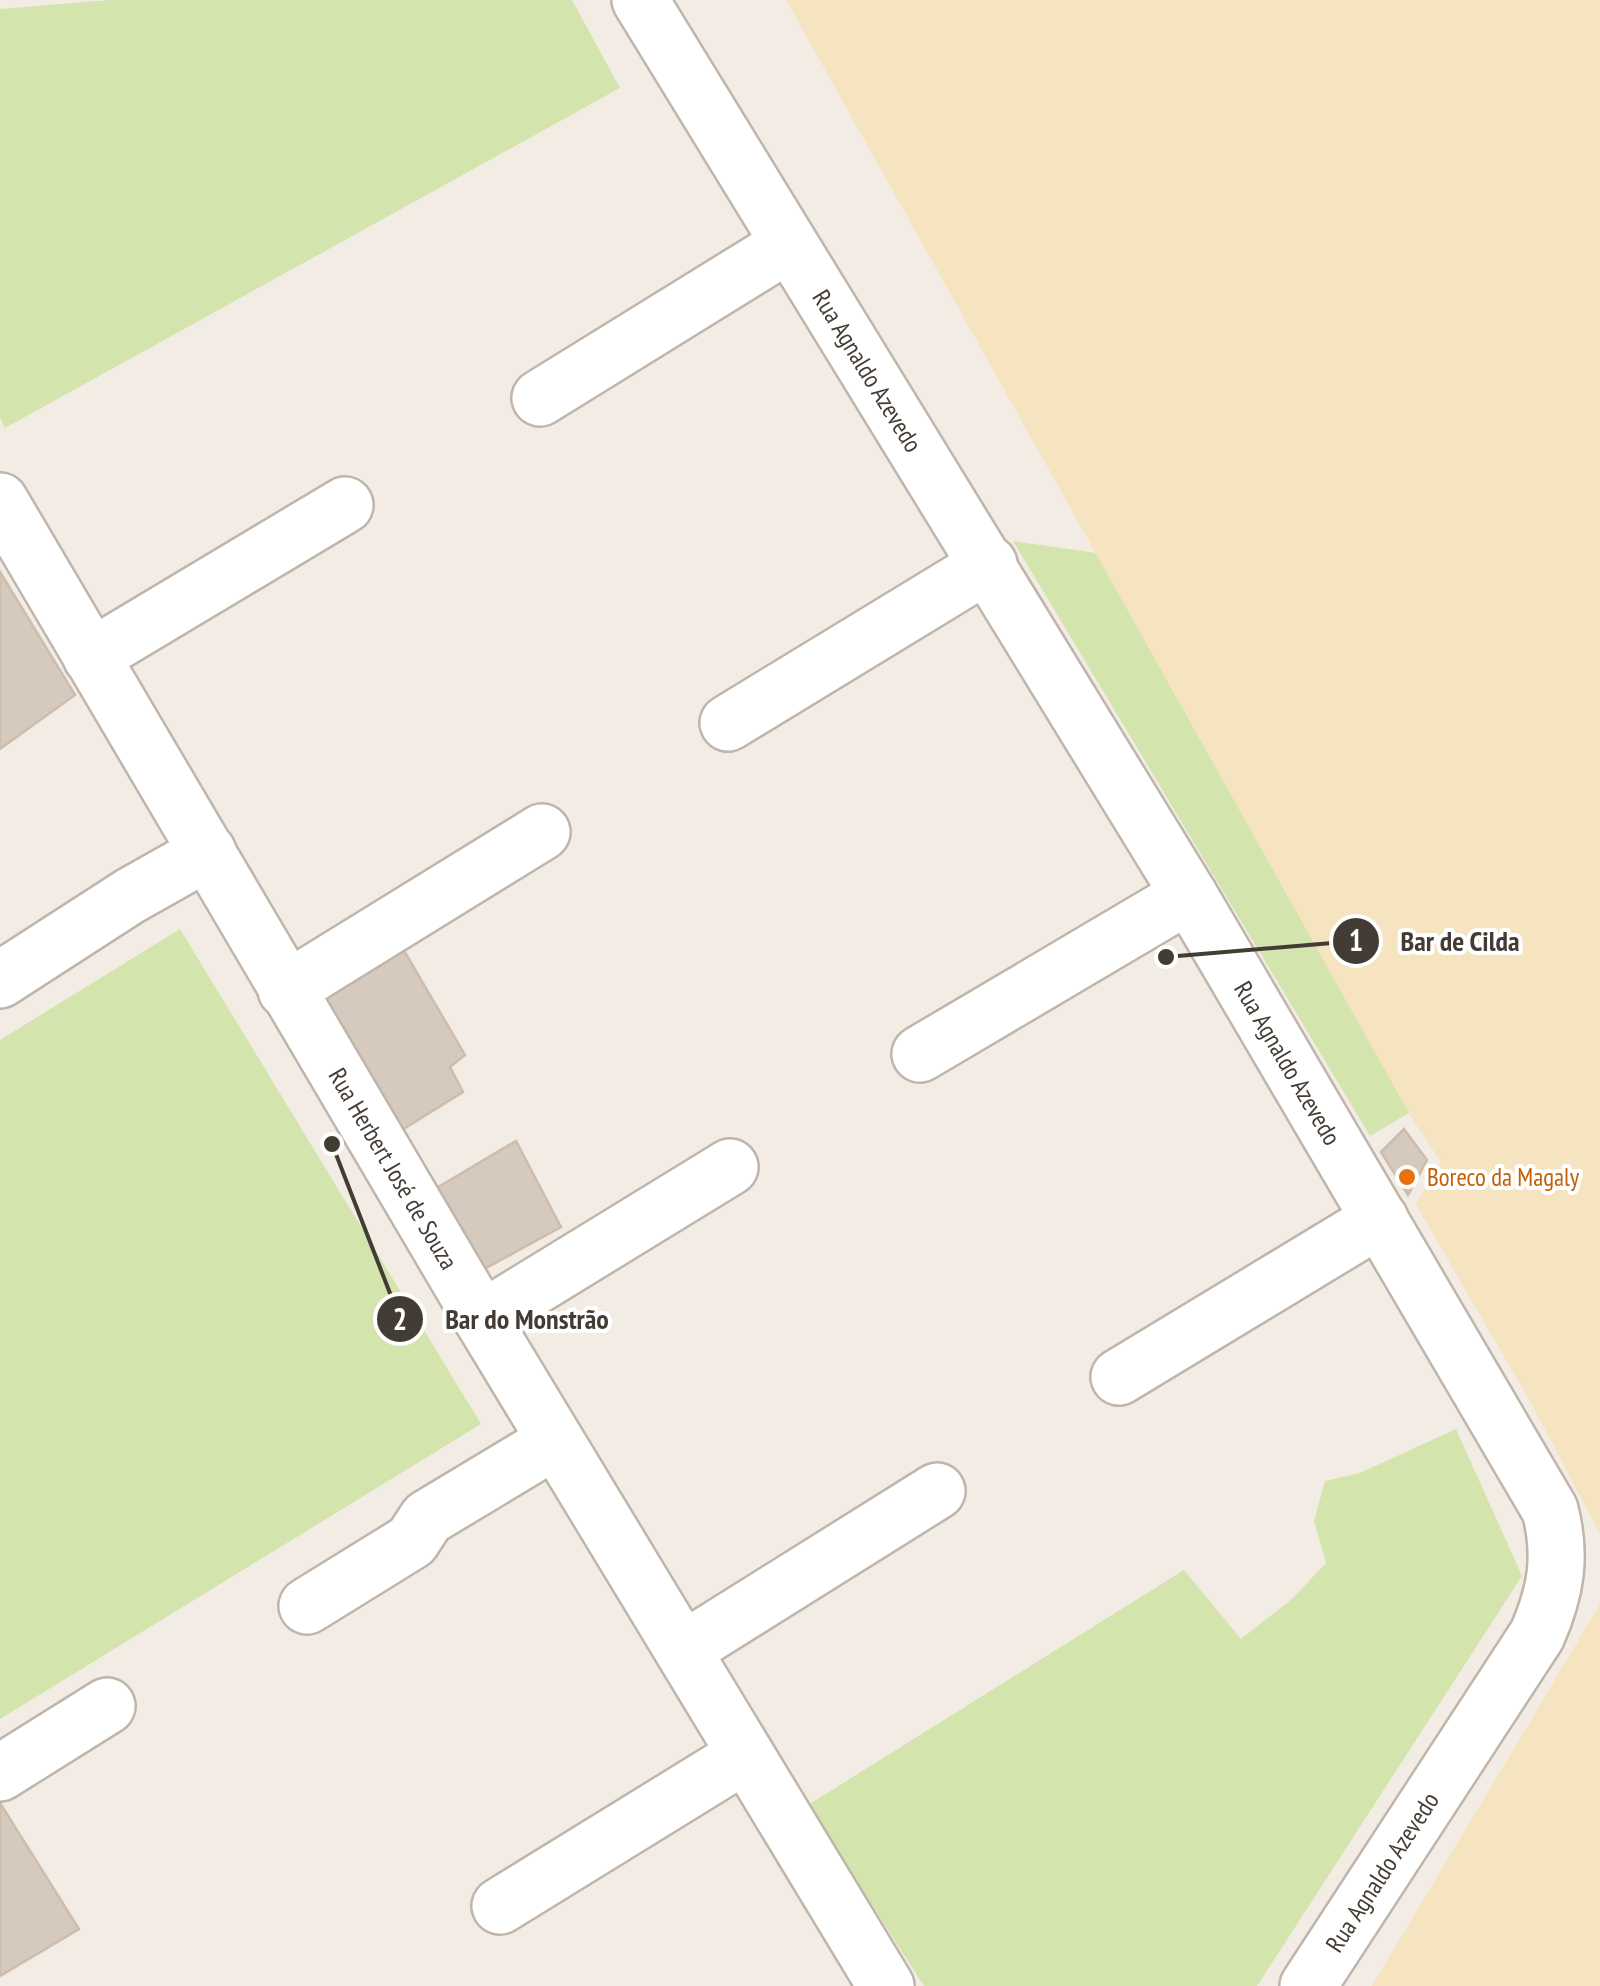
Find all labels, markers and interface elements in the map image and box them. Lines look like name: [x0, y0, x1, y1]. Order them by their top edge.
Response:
street label: Rua Agnaldo Azevedo: [806, 284, 929, 458]
callout: Bar de Cilda: [1331, 912, 1540, 970]
text: 1: [1349, 920, 1363, 959]
text: Bar de Cilda: [1400, 922, 1520, 959]
street label: Rua Agnaldo Azevedo: [1227, 975, 1348, 1151]
street label: Rua Herbert José de Souza: [322, 1062, 465, 1275]
place label: Boreco da Magaly: [1427, 1161, 1580, 1193]
marker: Boreco da Magaly: [1396, 1166, 1418, 1188]
callout: Bar do Monstrão: [375, 1290, 629, 1348]
text: 2: [393, 1299, 407, 1338]
text: Bar do Monstrão: [445, 1300, 609, 1337]
street label: Rua Agnaldo Azevedo: [1318, 1786, 1446, 1958]

